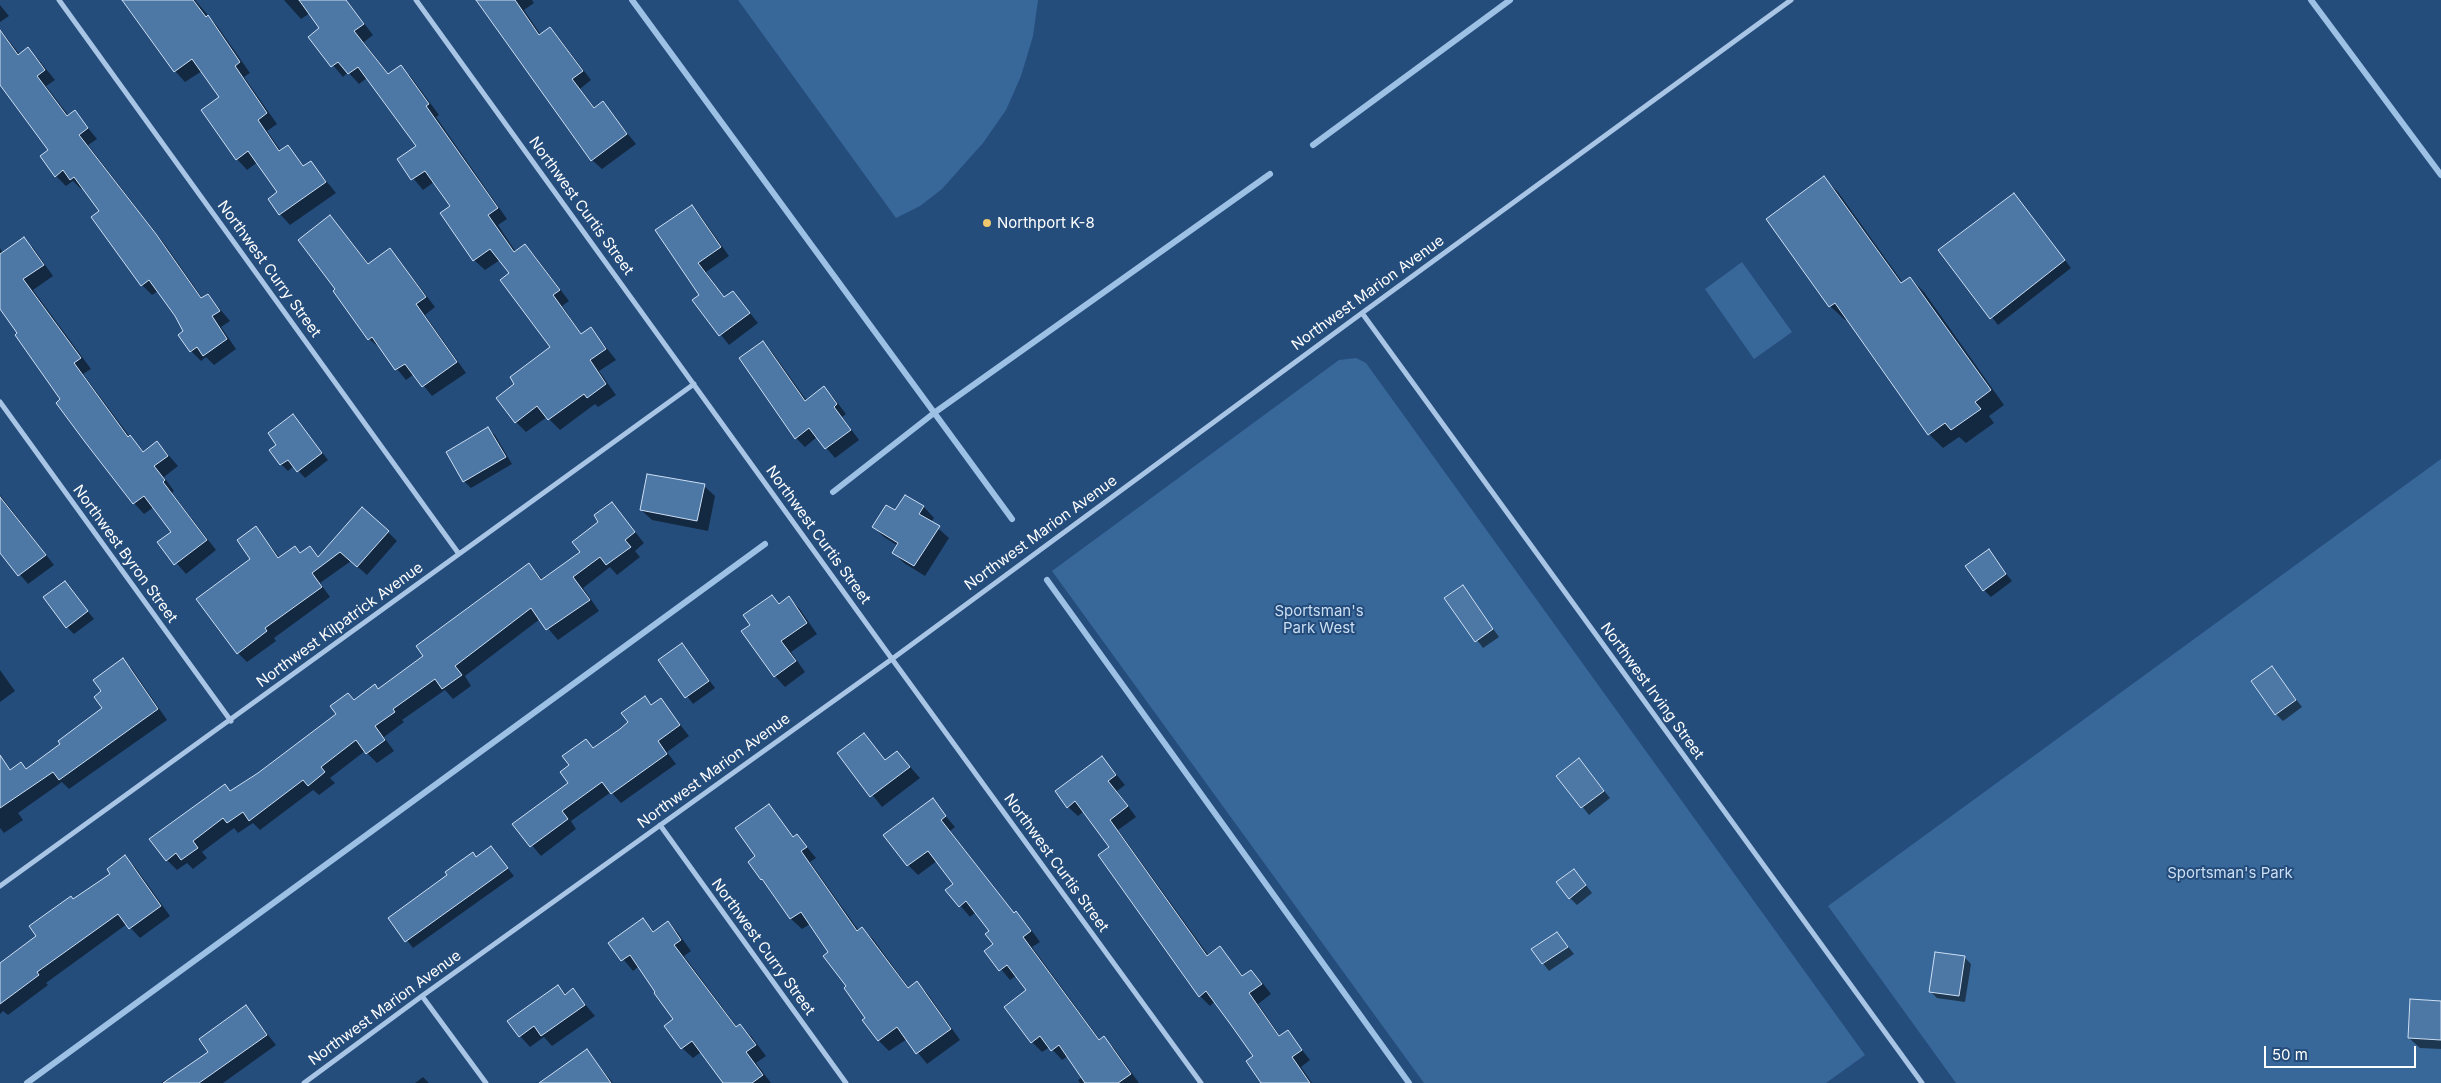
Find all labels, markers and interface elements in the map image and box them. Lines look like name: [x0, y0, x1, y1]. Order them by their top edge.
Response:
street label: Northwest Curtis Street: [525, 133, 637, 279]
street label: Northwest Curry Street: [213, 197, 325, 341]
place label: Northport K-8: [997, 214, 1095, 232]
marker: Northport K-8: [981, 217, 993, 229]
street label: Northwest Marion Avenue: [1288, 232, 1448, 354]
street label: Northwest Curtis Street: [762, 462, 874, 608]
street label: Northwest Marion Avenue: [961, 472, 1121, 594]
street label: Northwest Byron Street: [69, 482, 181, 626]
street label: Northwest Kilpatrick Avenue: [253, 559, 427, 691]
park label: Sportsman's Park West: [1274, 602, 1364, 637]
street label: Northwest Irving Street: [1596, 619, 1708, 763]
street label: Northwest Marion Avenue: [634, 710, 794, 832]
street label: Northwest Curtis Street: [1000, 790, 1112, 936]
park label: Sportsman's Park: [2167, 864, 2293, 882]
street label: Northwest Curry Street: [707, 875, 819, 1019]
street label: Northwest Marion Avenue: [305, 947, 465, 1069]
scale bar: [2266, 1036, 2418, 1068]
text: 50 m: [2272, 1045, 2308, 1064]

